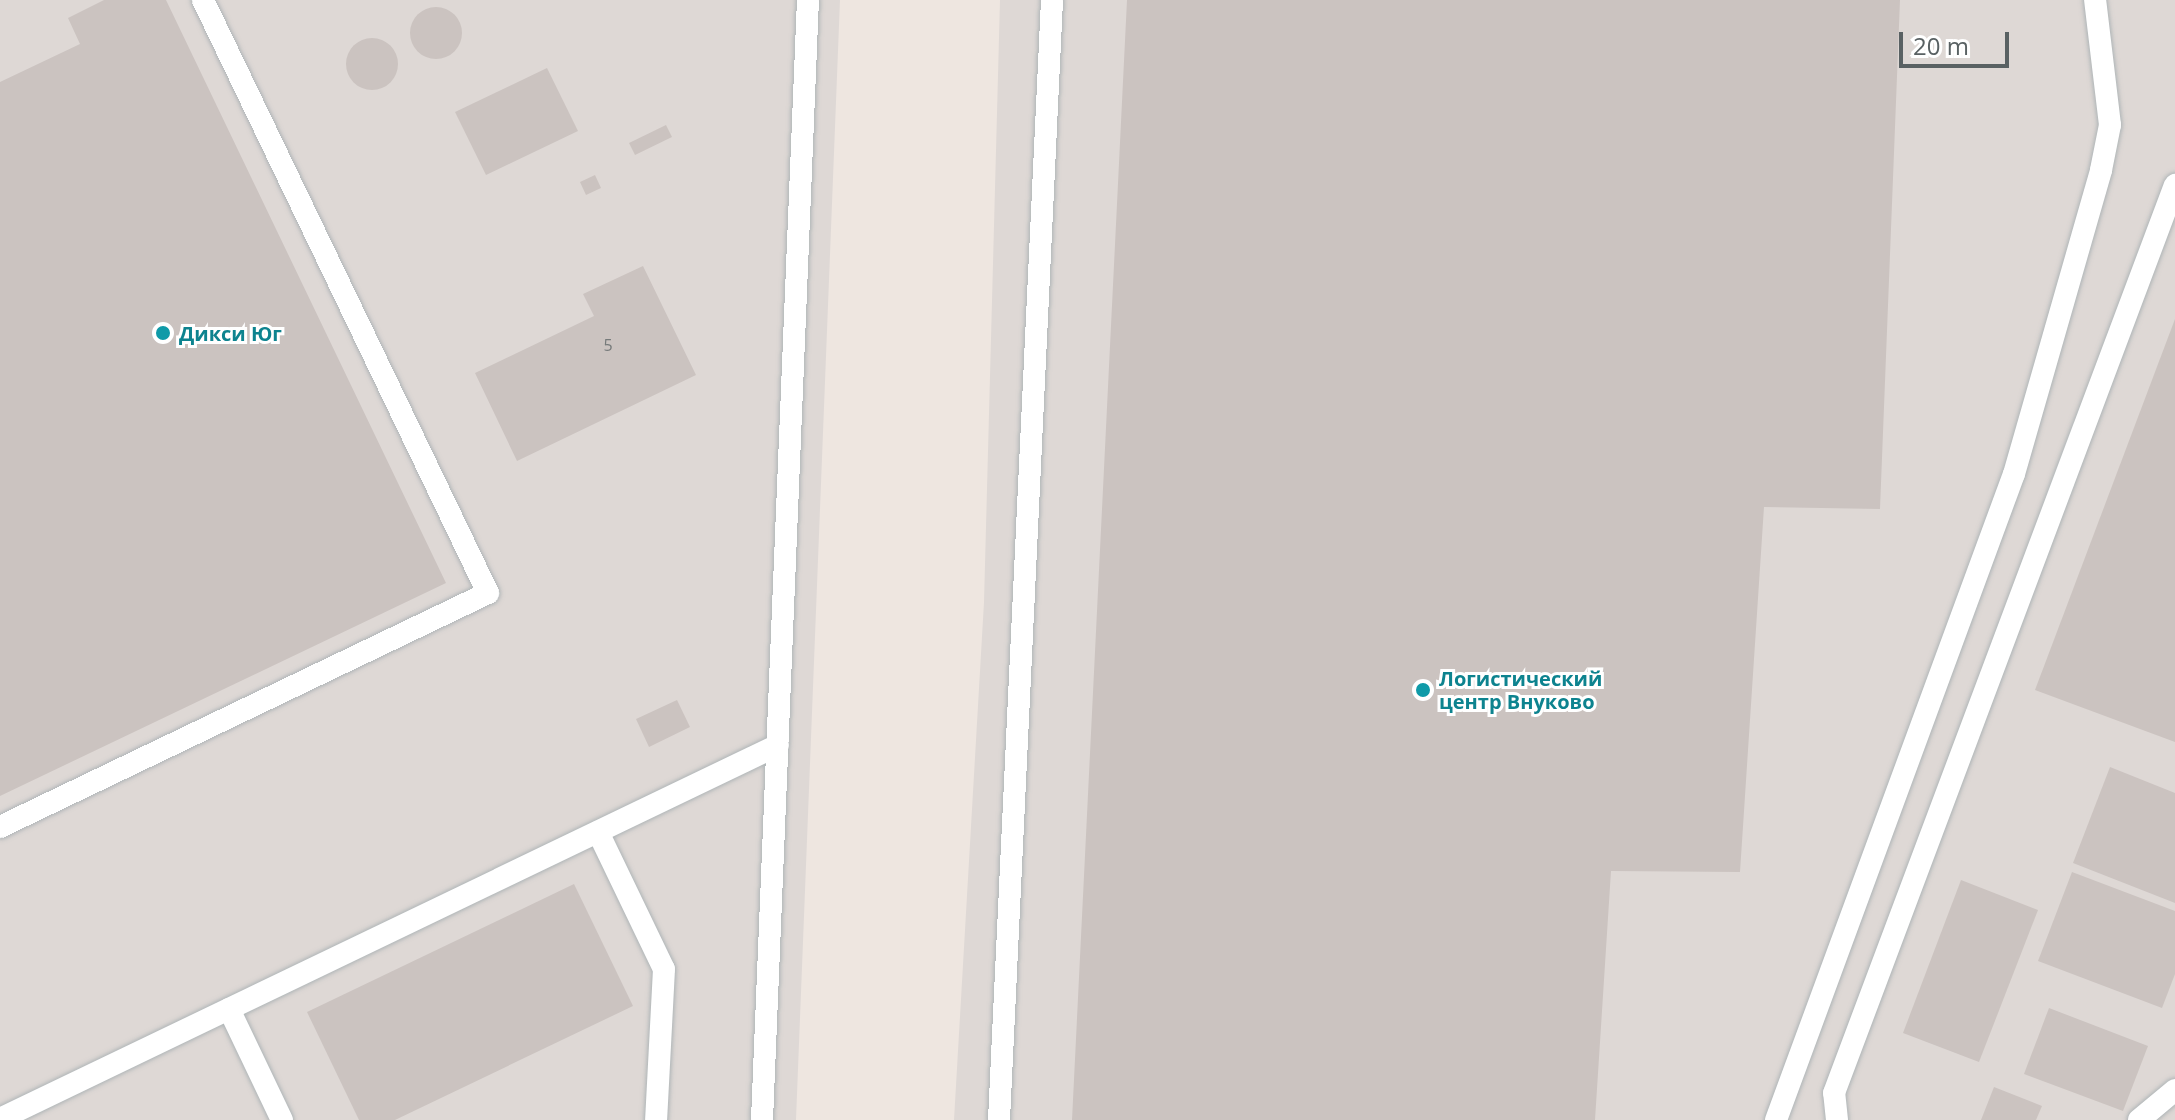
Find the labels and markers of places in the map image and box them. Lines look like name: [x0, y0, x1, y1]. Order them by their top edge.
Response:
place label: Дикси Юг: [179, 321, 282, 345]
marker: Дикси Юг: [154, 324, 172, 342]
place label: Логистический центр Внуково: [1439, 666, 1602, 713]
marker: Логистический центр Внуково: [1414, 681, 1432, 699]

